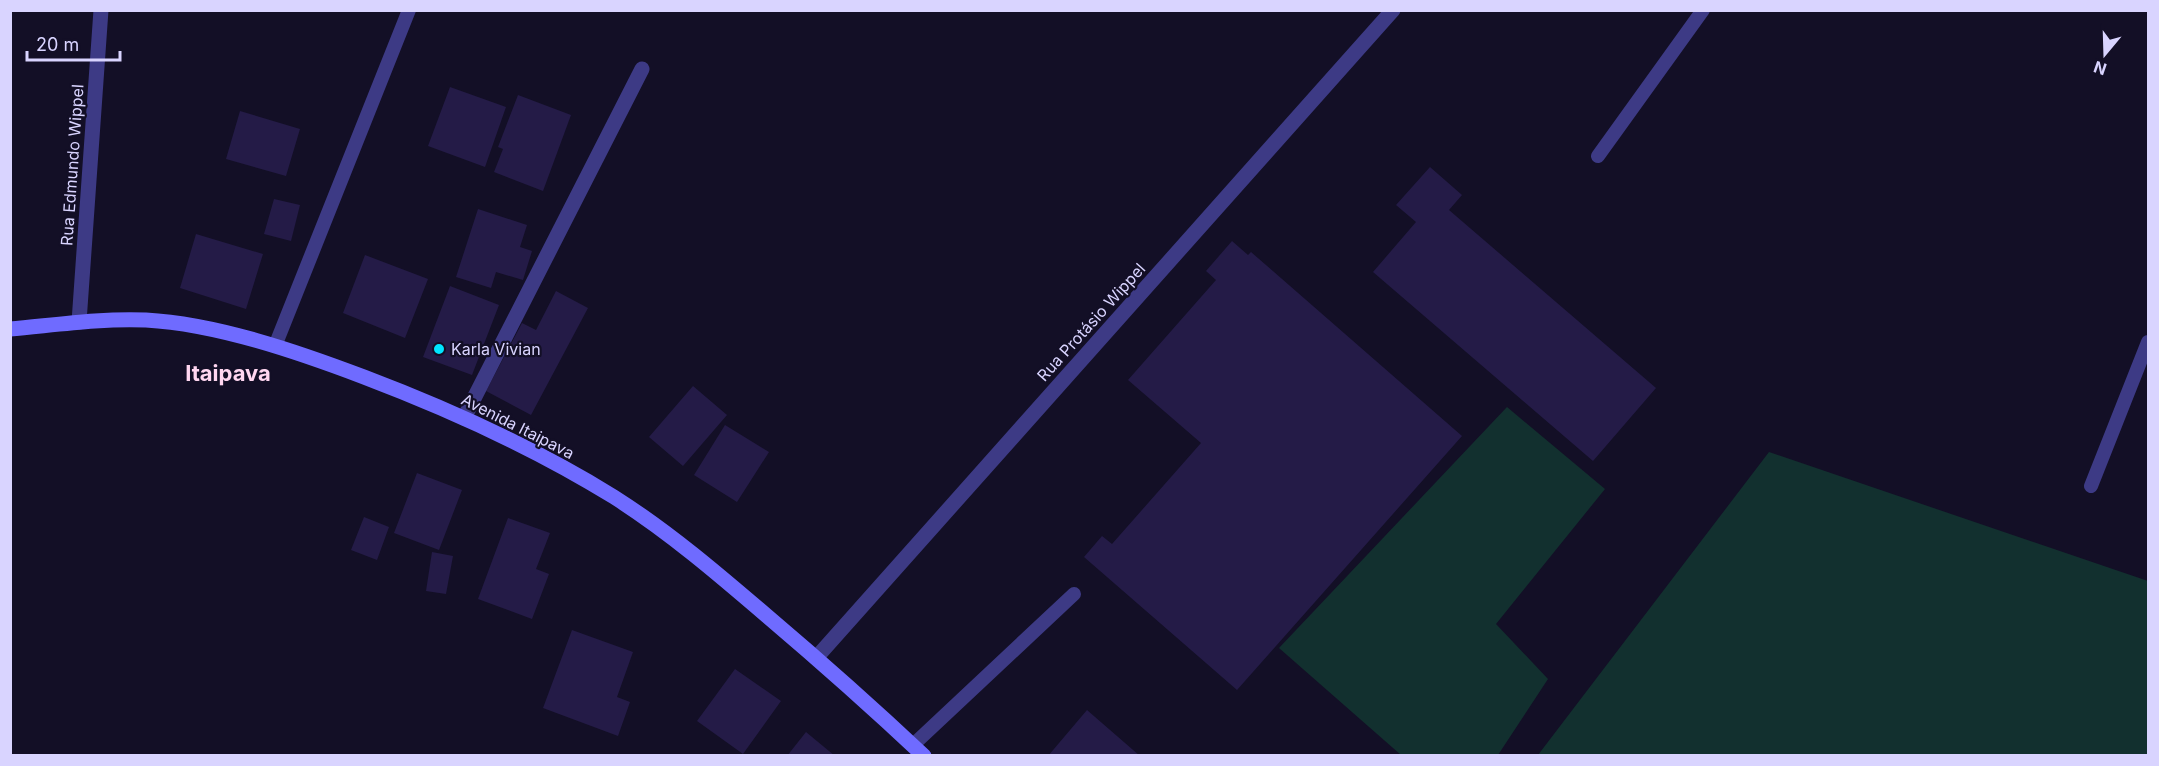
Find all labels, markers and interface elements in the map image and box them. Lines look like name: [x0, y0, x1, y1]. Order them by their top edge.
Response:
scale bar: [27, 24, 120, 62]
north arrow: [2075, 24, 2135, 84]
text: 20 m: [36, 34, 79, 55]
text: N: [2091, 57, 2109, 80]
street label: Rua Edmundo Wippel: [56, 84, 88, 246]
street label: Rua Protásio Wippel: [1033, 259, 1149, 385]
place label: Karla Vivian: [451, 339, 541, 359]
marker: Karla Vivian: [432, 342, 446, 356]
district label: Itaipava: [185, 360, 271, 386]
street label: Avenida Itaipava: [458, 389, 578, 463]

